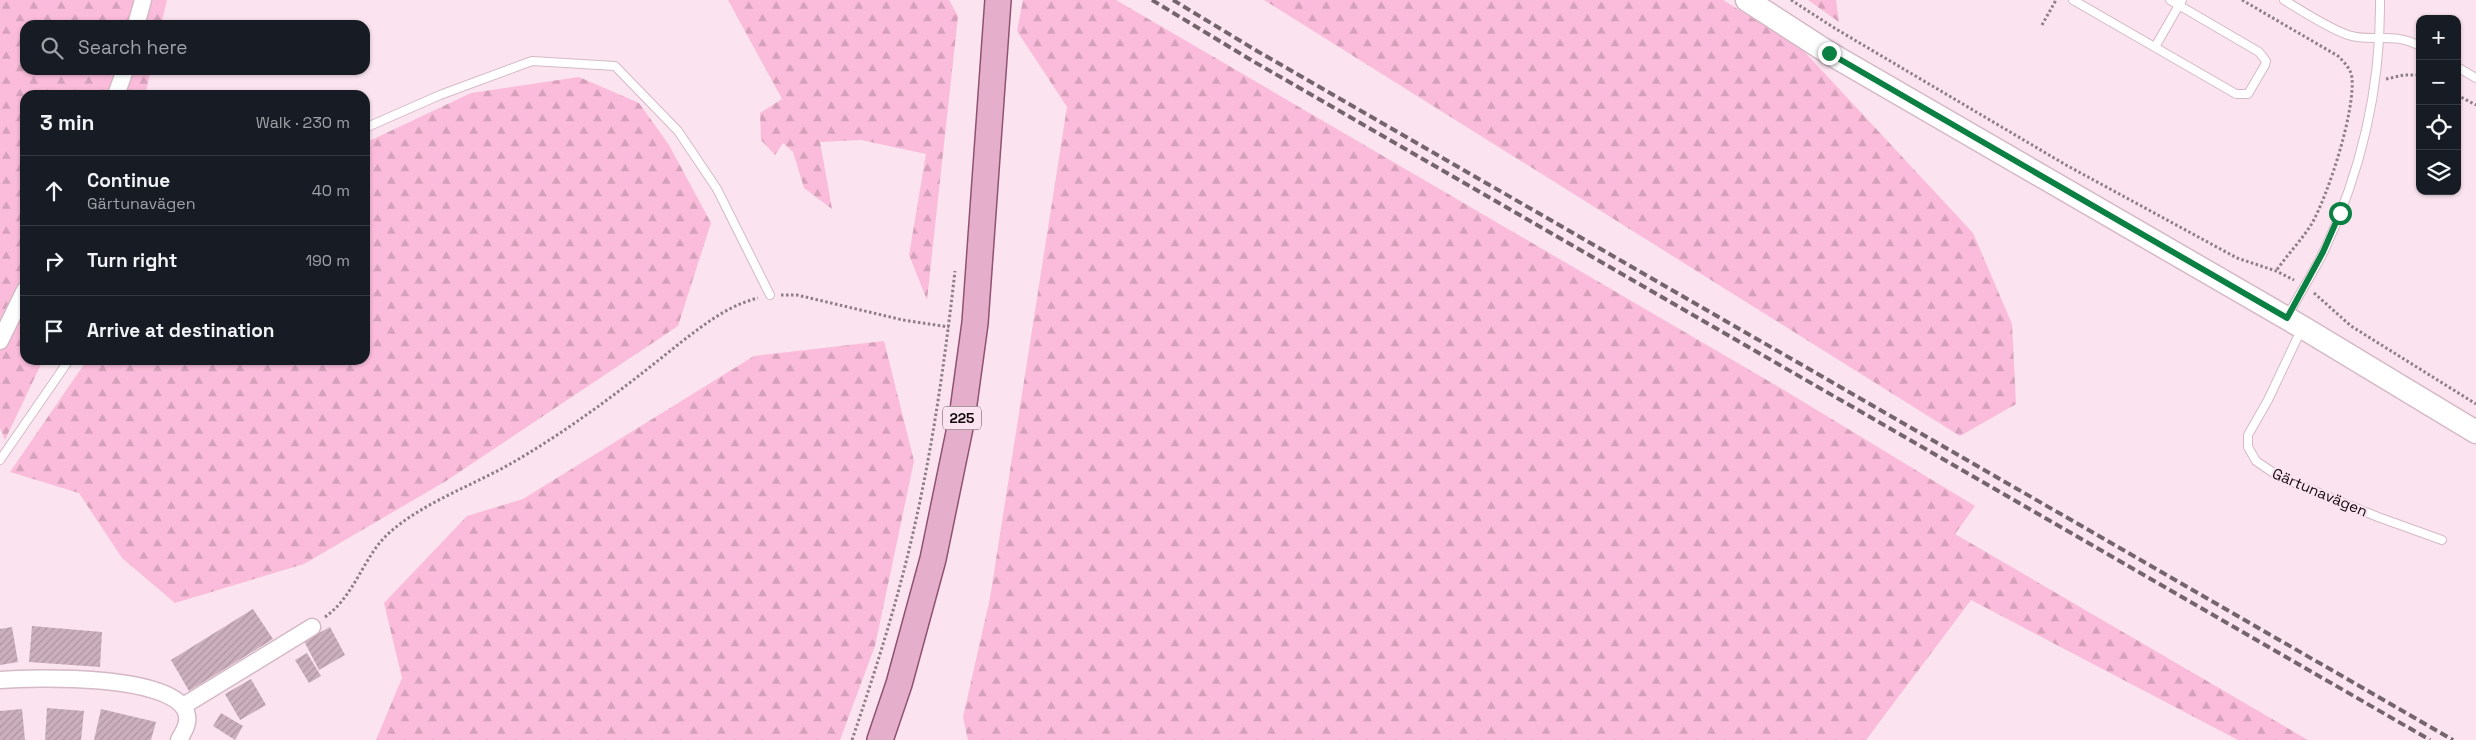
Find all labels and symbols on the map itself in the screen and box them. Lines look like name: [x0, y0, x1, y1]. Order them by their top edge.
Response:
route end: [1818, 42, 1841, 65]
route start: [2329, 202, 2352, 225]
road number: 225: [943, 406, 981, 429]
street label: Gärtunavägen: [2269, 463, 2371, 521]

